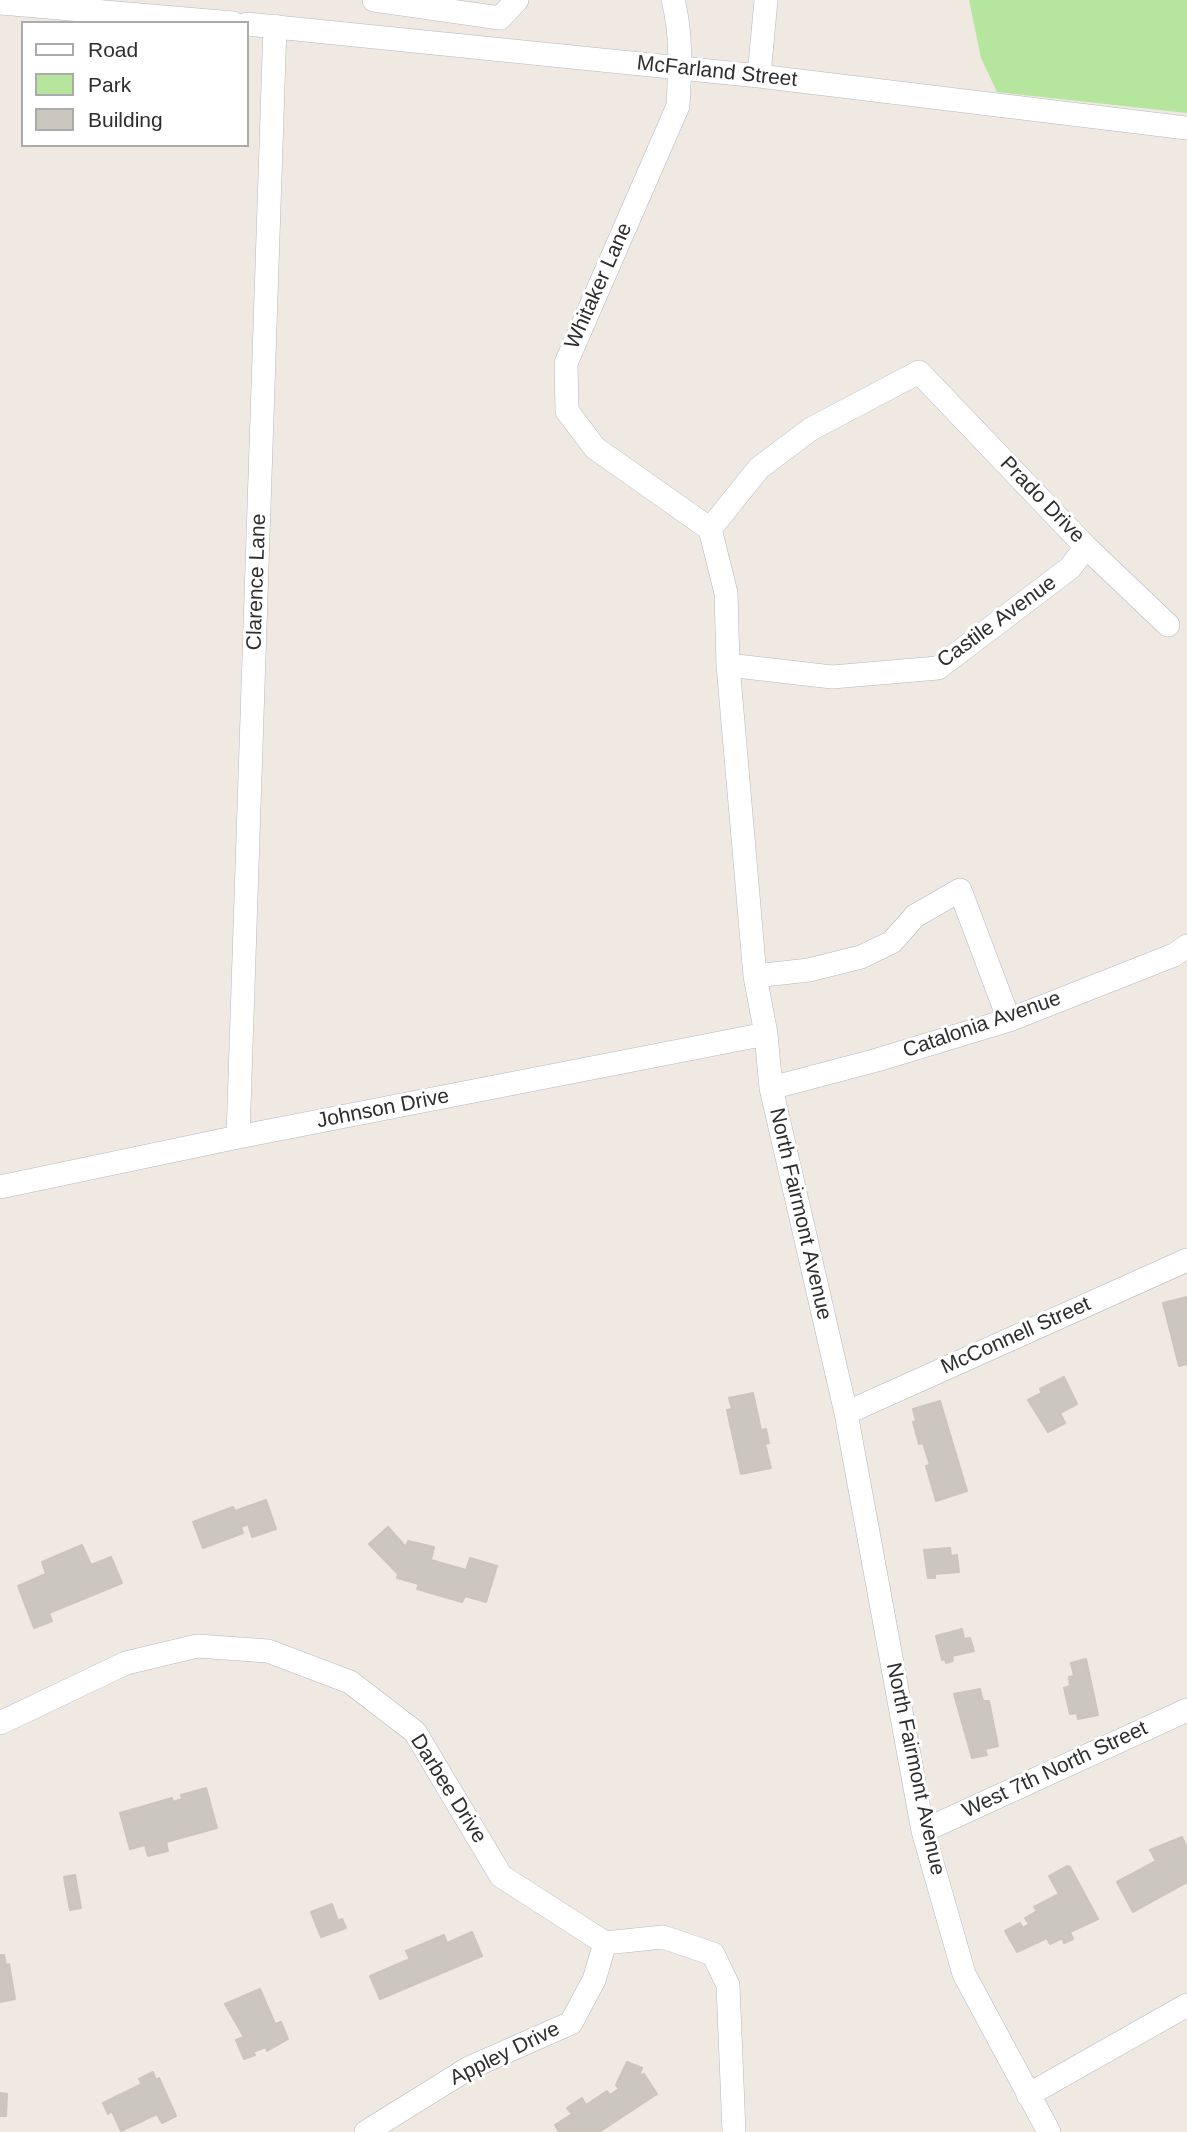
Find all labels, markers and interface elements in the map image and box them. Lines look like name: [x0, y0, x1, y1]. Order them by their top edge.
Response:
legend: [21, 21, 248, 147]
text: Road: [88, 38, 138, 61]
street label: McFarland Street: [636, 51, 798, 93]
text: Park: [88, 73, 131, 96]
text: Building: [88, 108, 163, 131]
street label: Whitaker Lane: [560, 219, 638, 353]
street label: Prado Drive: [994, 451, 1090, 549]
street label: Clarence Lane: [242, 513, 272, 651]
street label: Castile Avenue: [933, 570, 1061, 674]
street label: Catalonia Avenue: [900, 986, 1064, 1064]
street label: Johnson Drive: [315, 1084, 451, 1134]
street label: North Fairmont Avenue: [763, 1106, 837, 1322]
street label: McConnell Street: [937, 1292, 1095, 1380]
street label: North Fairmont Avenue: [880, 1660, 950, 1878]
street label: West 7th North Street: [958, 1716, 1152, 1824]
street label: Darbee Drive: [405, 1730, 491, 1848]
street label: Appley Drive: [446, 2017, 564, 2091]

